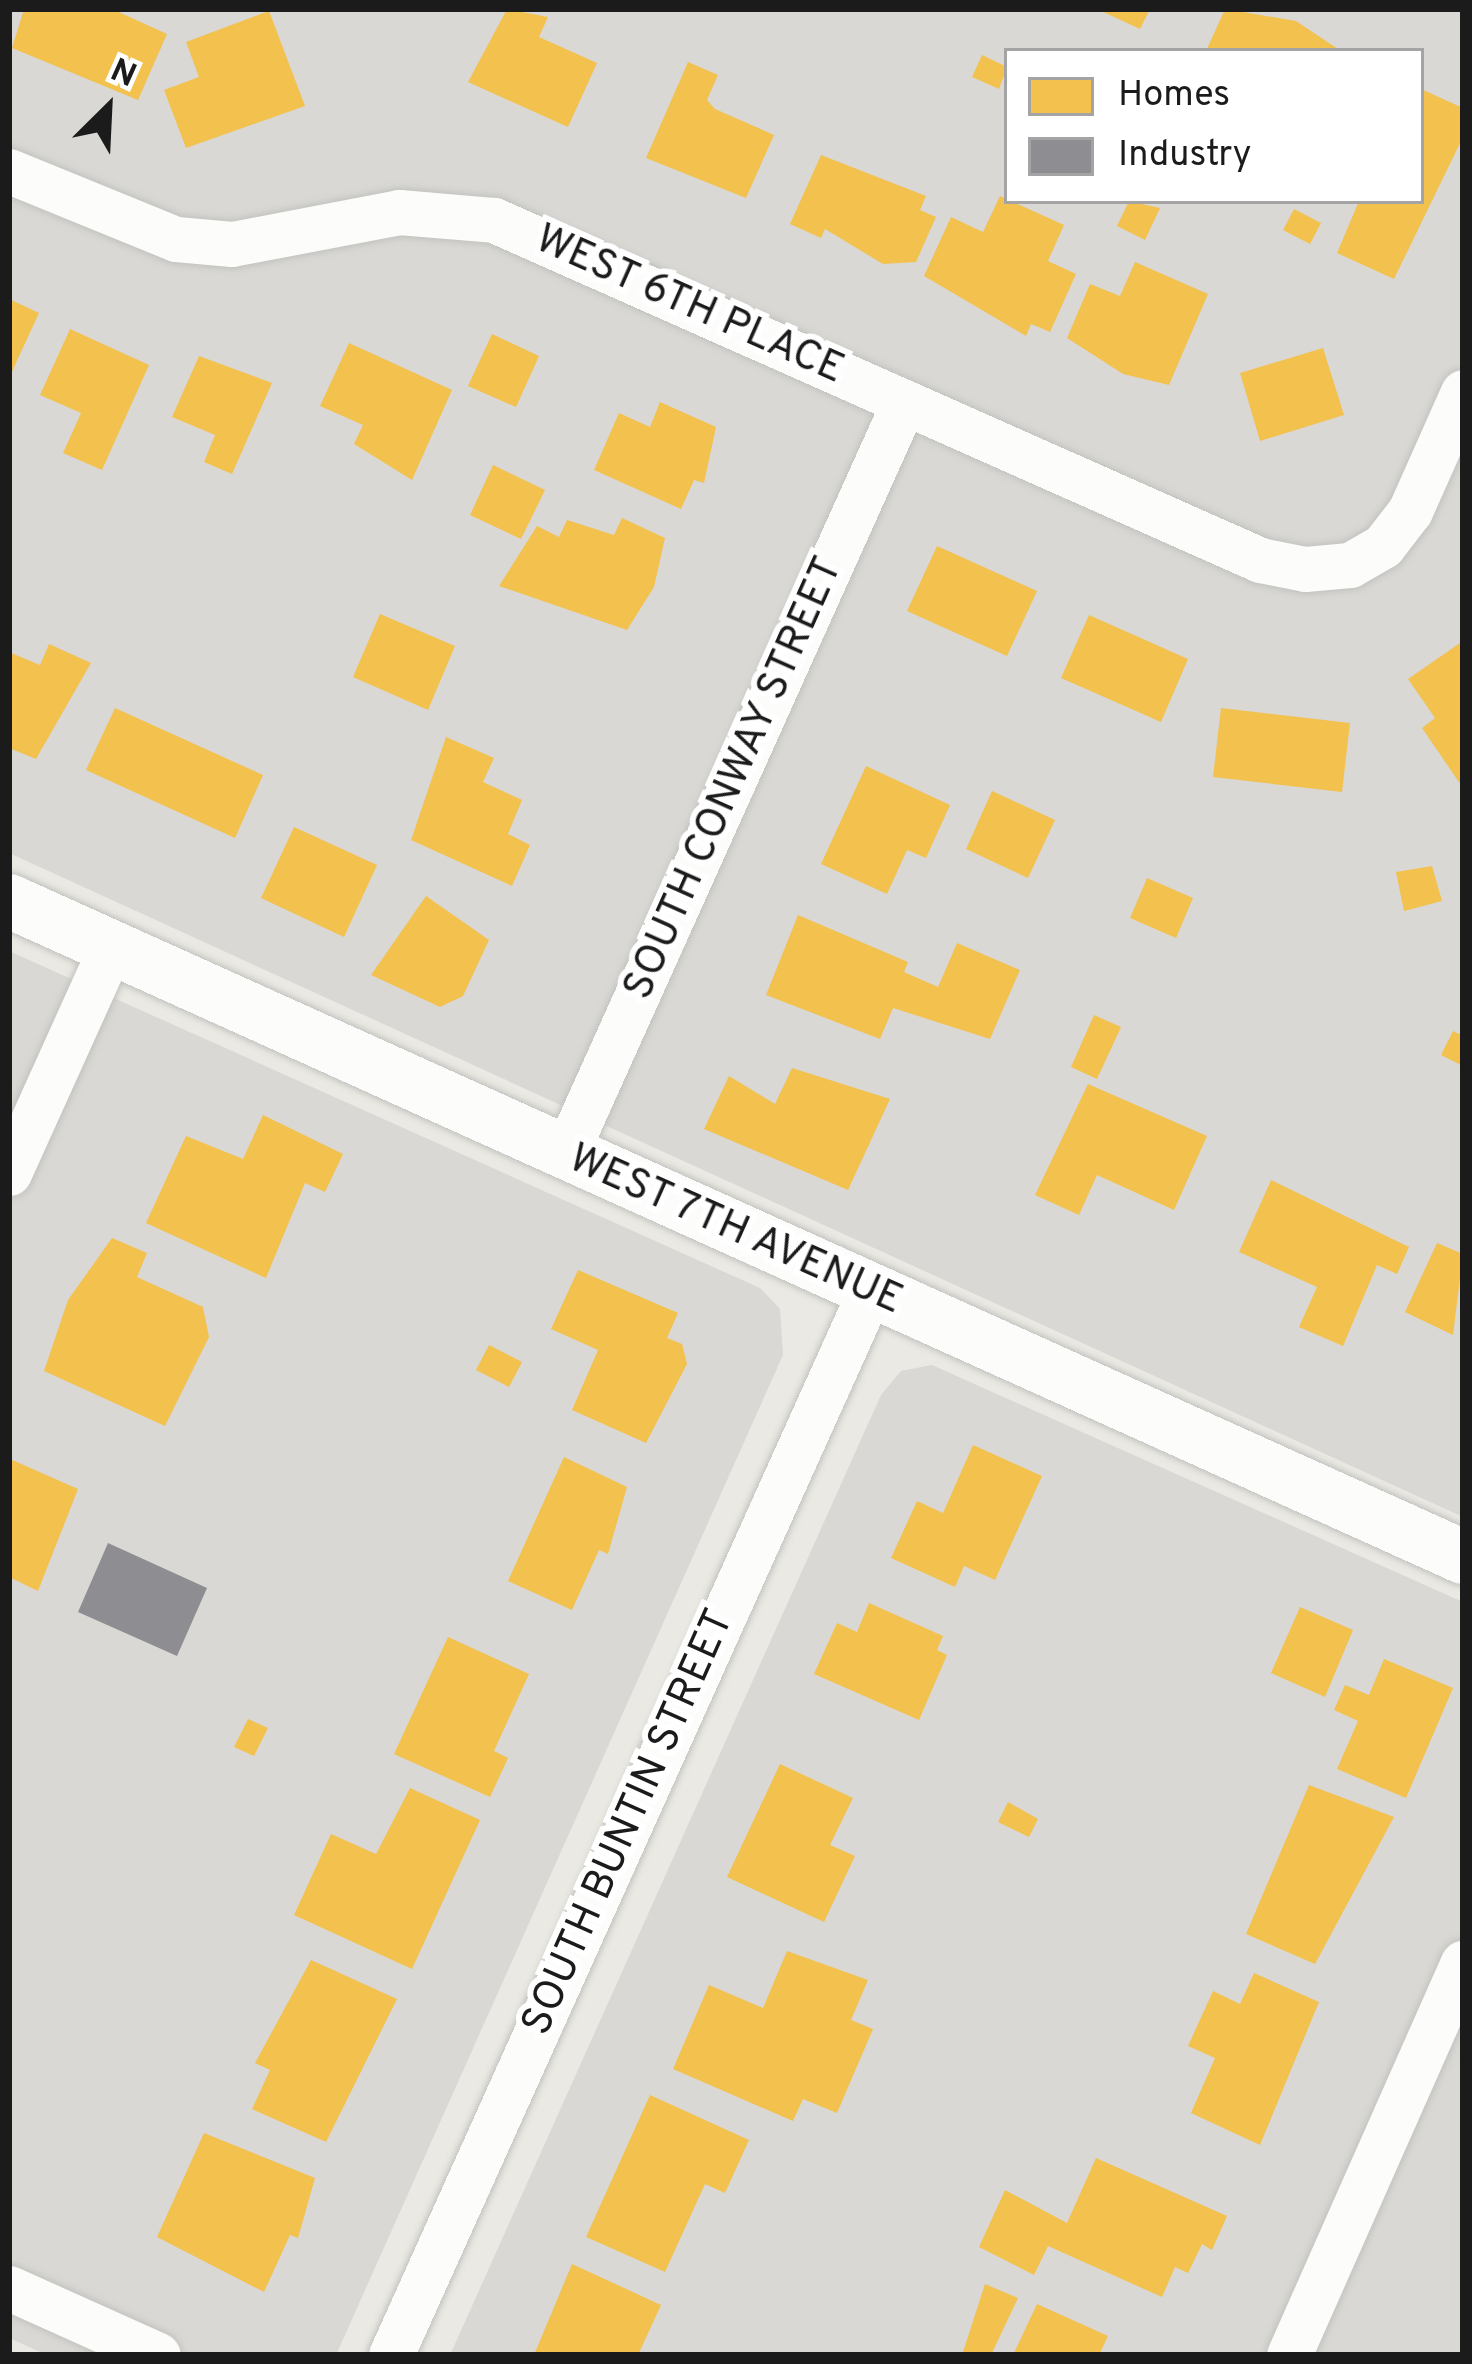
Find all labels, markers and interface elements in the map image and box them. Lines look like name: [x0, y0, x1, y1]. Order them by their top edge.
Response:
north arrow: [48, 48, 168, 168]
legend: [1004, 48, 1424, 204]
text: N: [103, 51, 142, 99]
text: Homes: [1118, 73, 1230, 119]
text: Industry: [1118, 133, 1252, 179]
street label: WEST 6TH PLACE: [526, 215, 852, 397]
street label: SOUTH CONWAY STREET: [614, 549, 856, 1009]
street label: WEST 7TH AVENUE: [558, 1134, 912, 1328]
street label: SOUTH BUNTIN STREET: [513, 1602, 747, 2044]

